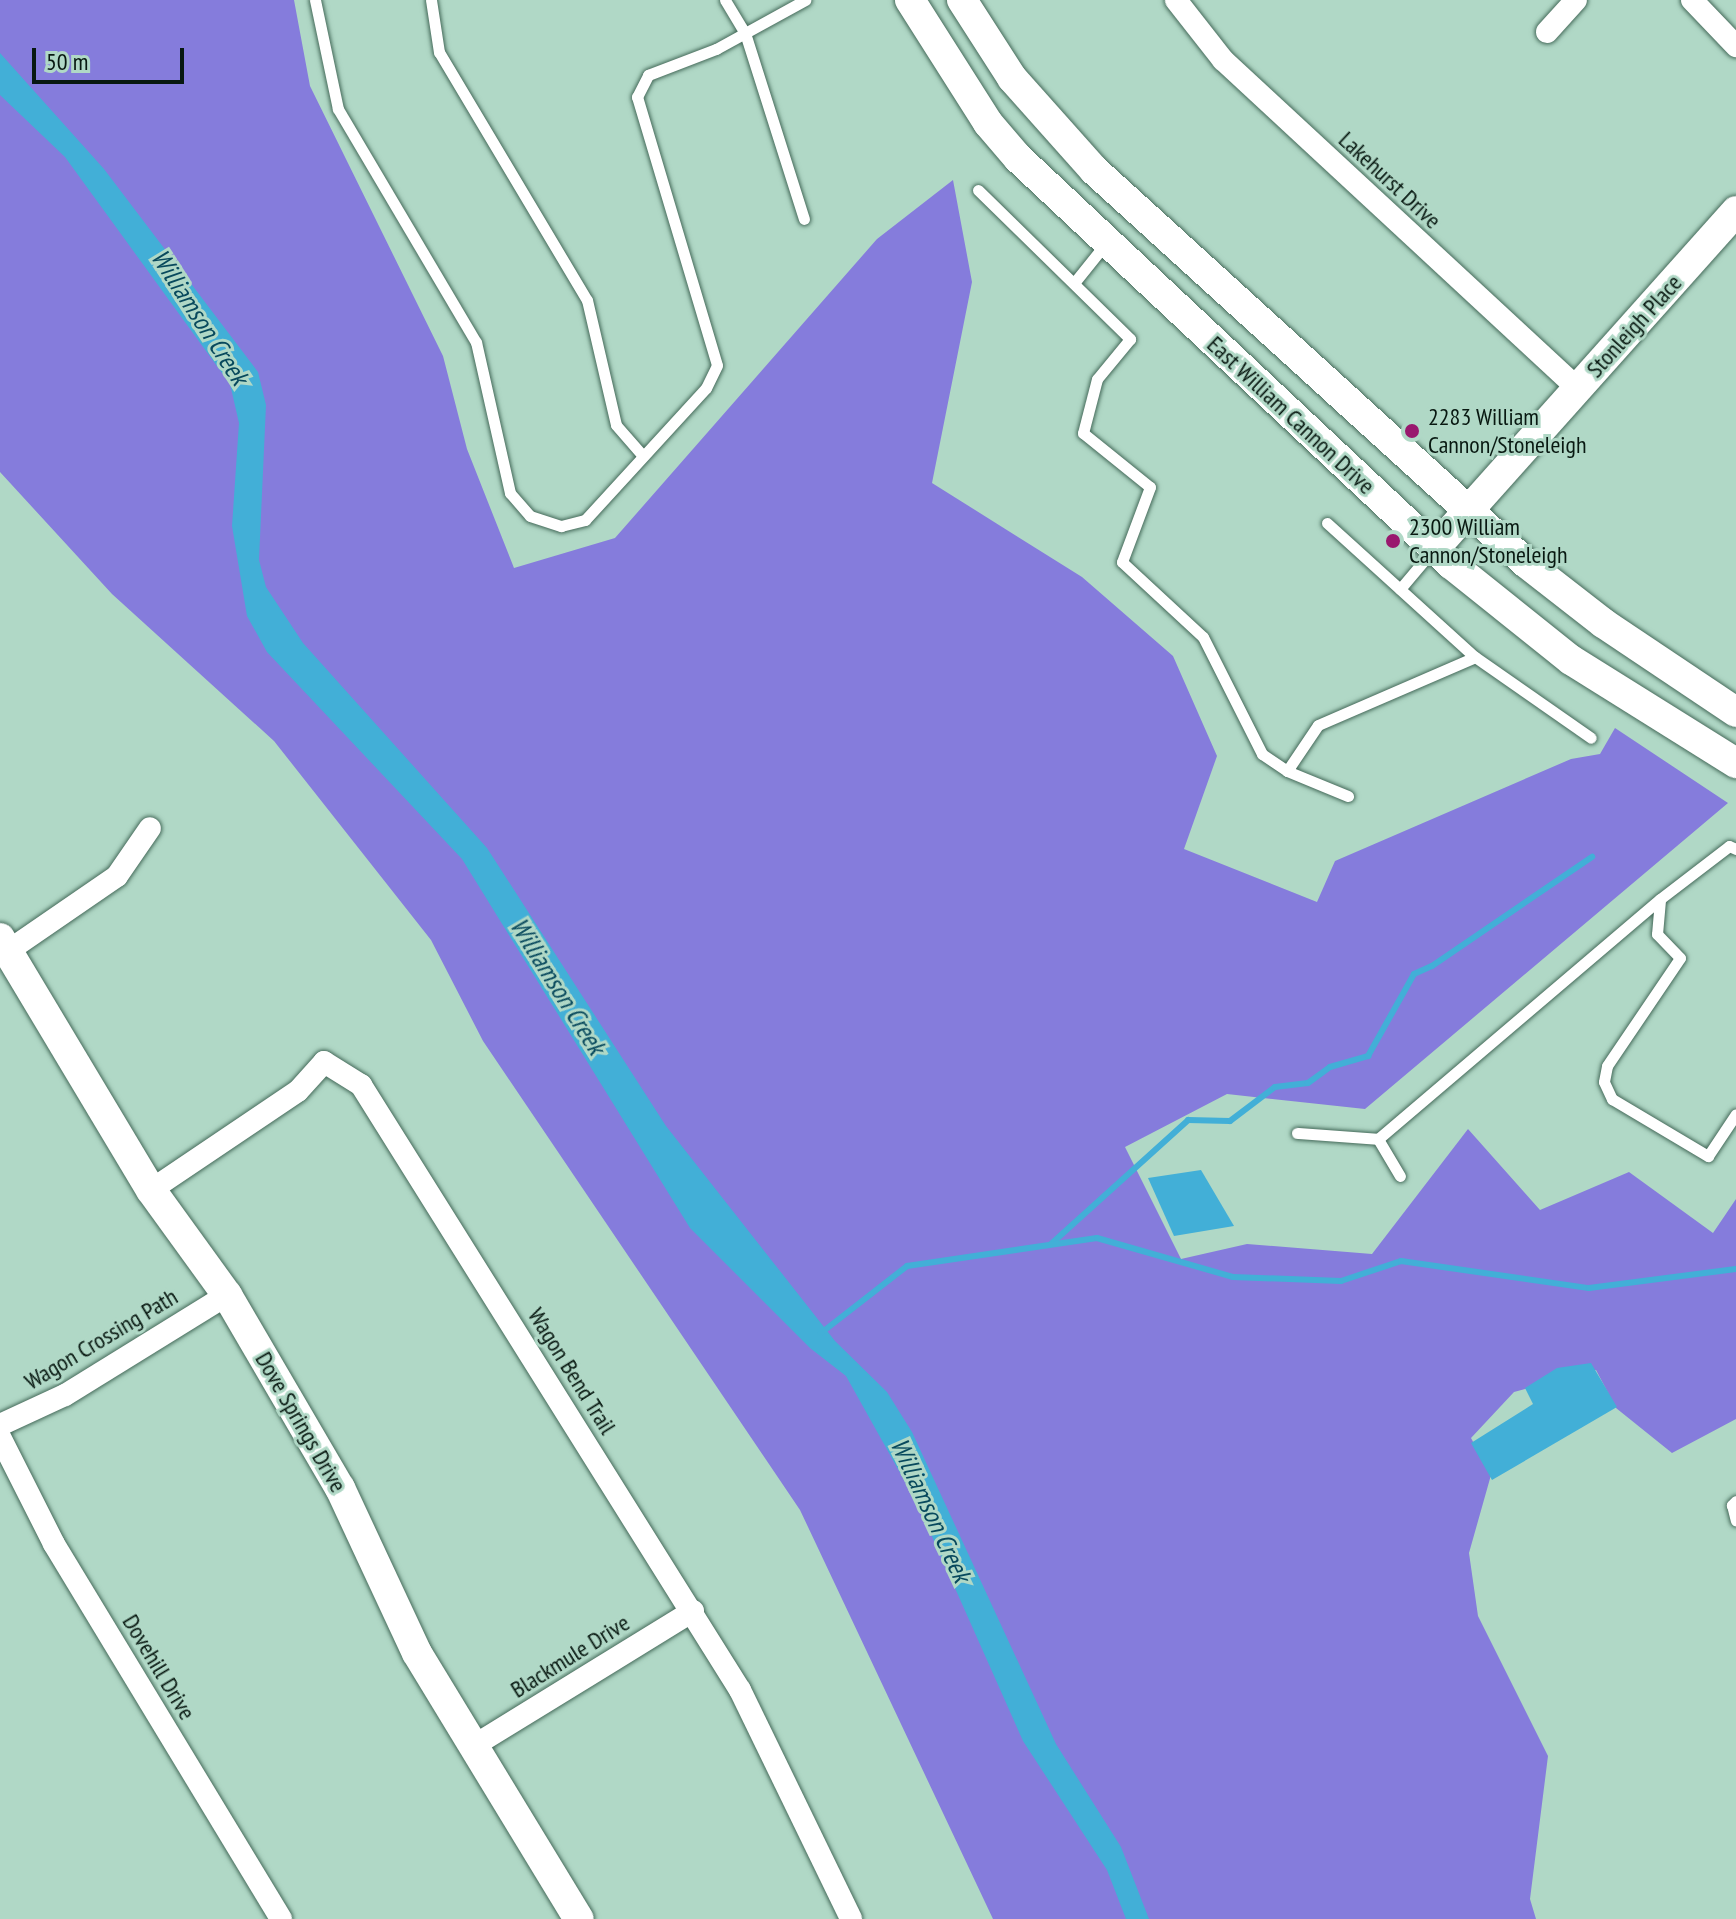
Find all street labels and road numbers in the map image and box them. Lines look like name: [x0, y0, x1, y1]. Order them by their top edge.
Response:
street label: Lakehurst Drive: [1333, 125, 1447, 235]
street label: Stonleigh Place: [1580, 269, 1688, 383]
street label: East William Cannon Drive: [1201, 330, 1381, 500]
street label: Wagon Crossing Path: [19, 1282, 183, 1396]
street label: Wagon Bend Trail: [522, 1302, 622, 1440]
street label: Dove Springs Drive: [249, 1347, 353, 1497]
street label: Blackmule Drive: [505, 1608, 635, 1704]
street label: Dovehill Drive: [116, 1609, 202, 1725]

